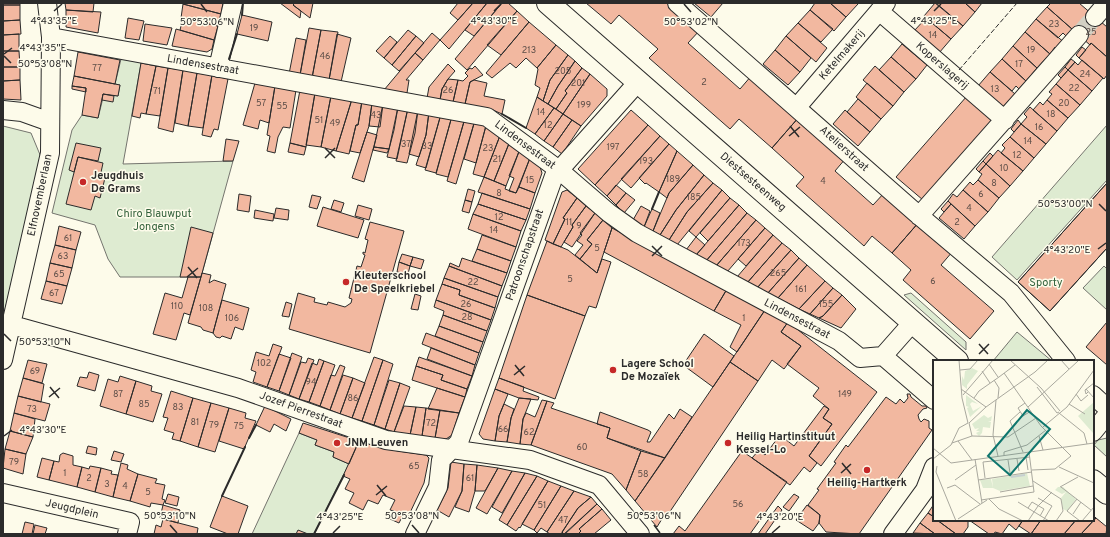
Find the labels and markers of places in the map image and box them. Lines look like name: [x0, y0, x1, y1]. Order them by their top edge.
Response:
place label: Jeugdhuis De Grams: [91, 169, 144, 196]
marker: Jeugdhuis De Grams: [78, 177, 88, 187]
place label: Kleuterschool De Speelkriebel: [354, 269, 435, 296]
marker: Kleuterschool De Speelkriebel: [341, 277, 351, 287]
place label: Lagere School De Mozaïek: [621, 357, 694, 384]
marker: Lagere School De Mozaïek: [608, 365, 618, 375]
place label: Heilig Hartinstituut Kessel-Lo: [736, 430, 835, 457]
place label: JNM Leuven: [345, 436, 408, 450]
marker: JNM Leuven: [332, 438, 342, 448]
marker: Heilig Hartinstituut Kessel-Lo: [723, 438, 733, 448]
marker: Heilig-Hartkerk: [862, 465, 872, 475]
place label: Heilig-Hartkerk: [827, 476, 907, 490]

